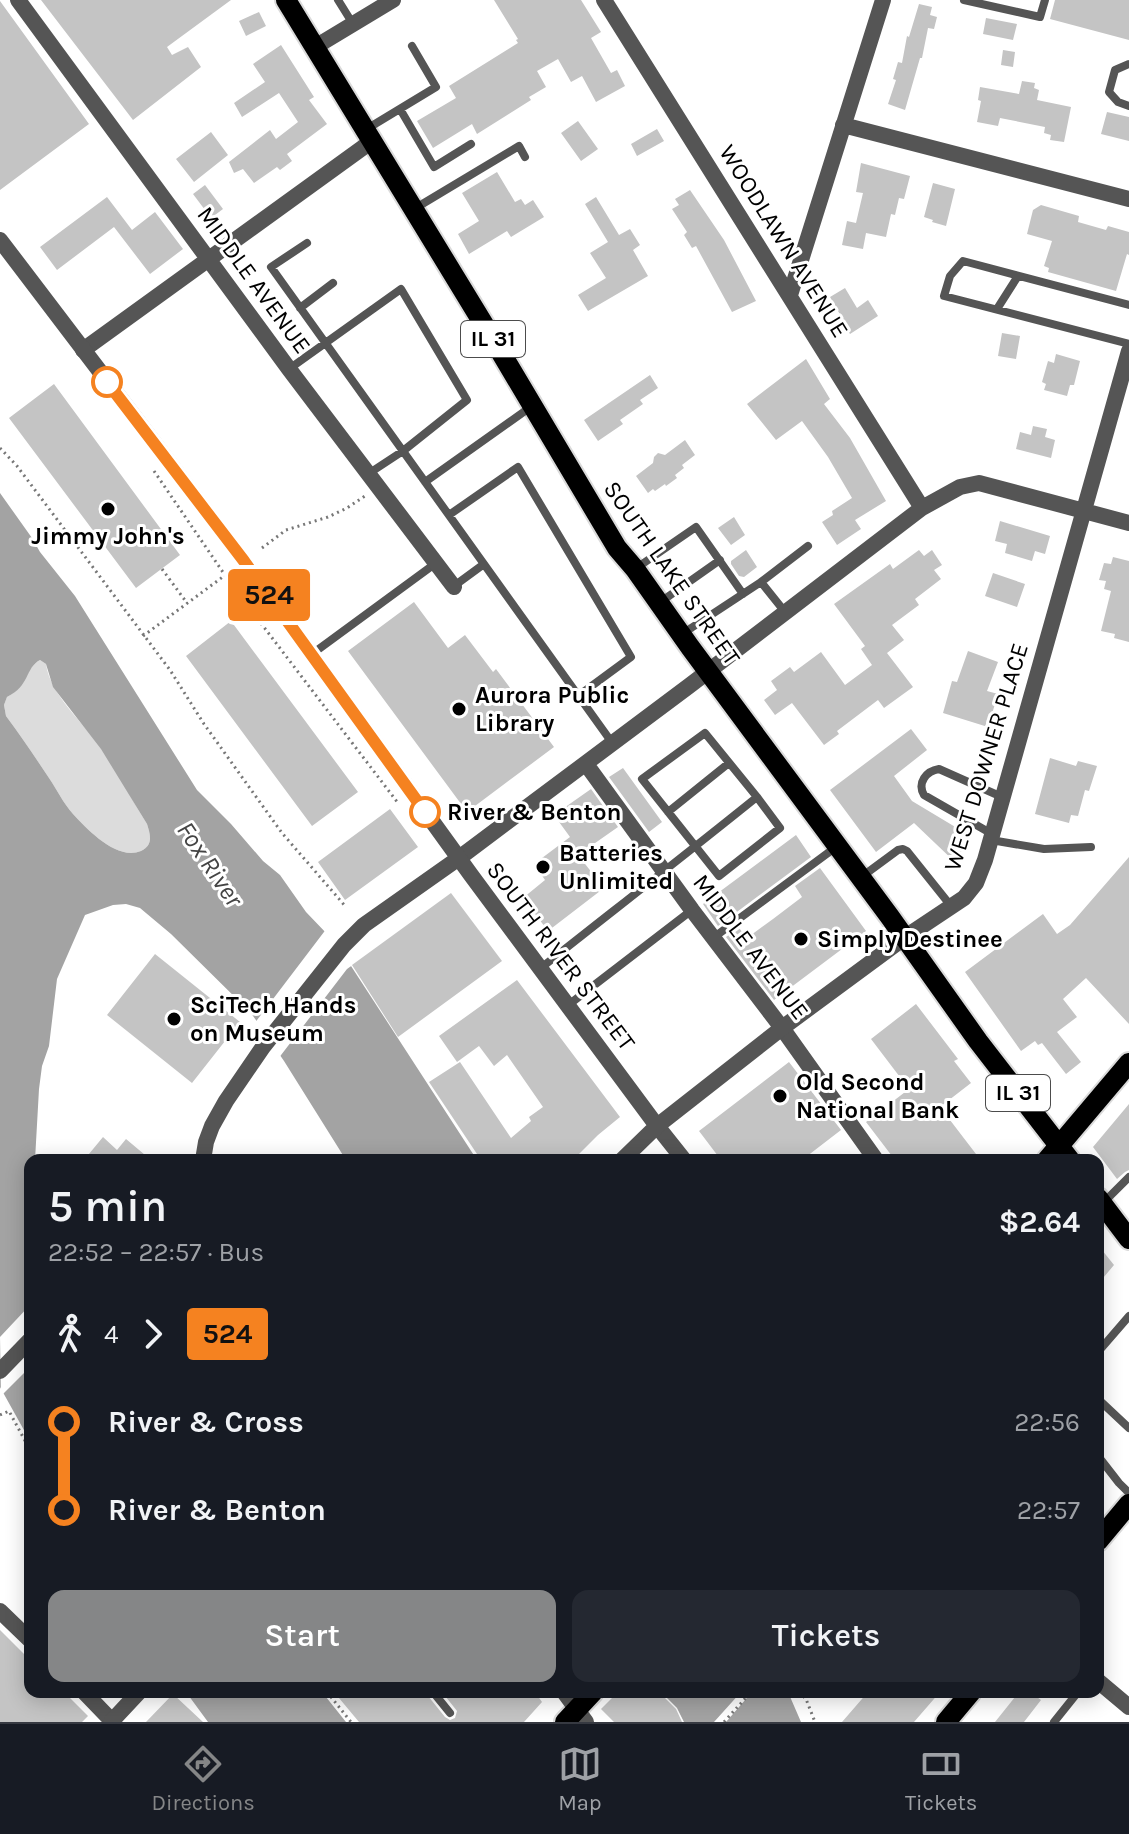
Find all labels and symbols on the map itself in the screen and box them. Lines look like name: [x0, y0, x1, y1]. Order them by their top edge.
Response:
street label: WOODLAWN AVENUE: [713, 140, 855, 342]
street label: MIDDLE AVENUE: [191, 201, 317, 359]
road number: IL 31: [461, 321, 525, 357]
unlabelled marker: [92, 367, 122, 397]
street label: SOUTH LAKE STREET: [598, 476, 746, 670]
marker: Jimmy John's: [99, 500, 117, 518]
place label: Jimmy John's: [31, 522, 185, 550]
line badge: 524: [223, 569, 315, 621]
street label: WEST DOWNER PLACE: [938, 640, 1034, 874]
place label: Aurora Public Library: [475, 681, 629, 737]
marker: Aurora Public Library: [450, 700, 468, 718]
marker: River & Benton: [410, 797, 440, 827]
place label: River & Benton: [447, 798, 621, 826]
water label: Fox River: [170, 816, 250, 913]
place label: Batteries Unlimited: [559, 839, 673, 895]
street label: SOUTH RIVER STREET: [481, 856, 641, 1056]
marker: Batteries Unlimited: [534, 858, 552, 876]
street label: MIDDLE AVENUE: [687, 869, 815, 1025]
place label: Simply Destinee: [817, 925, 1003, 953]
marker: Simply Destinee: [792, 930, 810, 948]
place label: SciTech Hands on Museum: [190, 991, 356, 1047]
marker: SciTech Hands on Museum: [165, 1010, 183, 1028]
place label: Old Second National Bank: [796, 1068, 959, 1124]
road number: IL 31: [986, 1075, 1050, 1111]
marker: Old Second National Bank: [771, 1087, 789, 1105]

